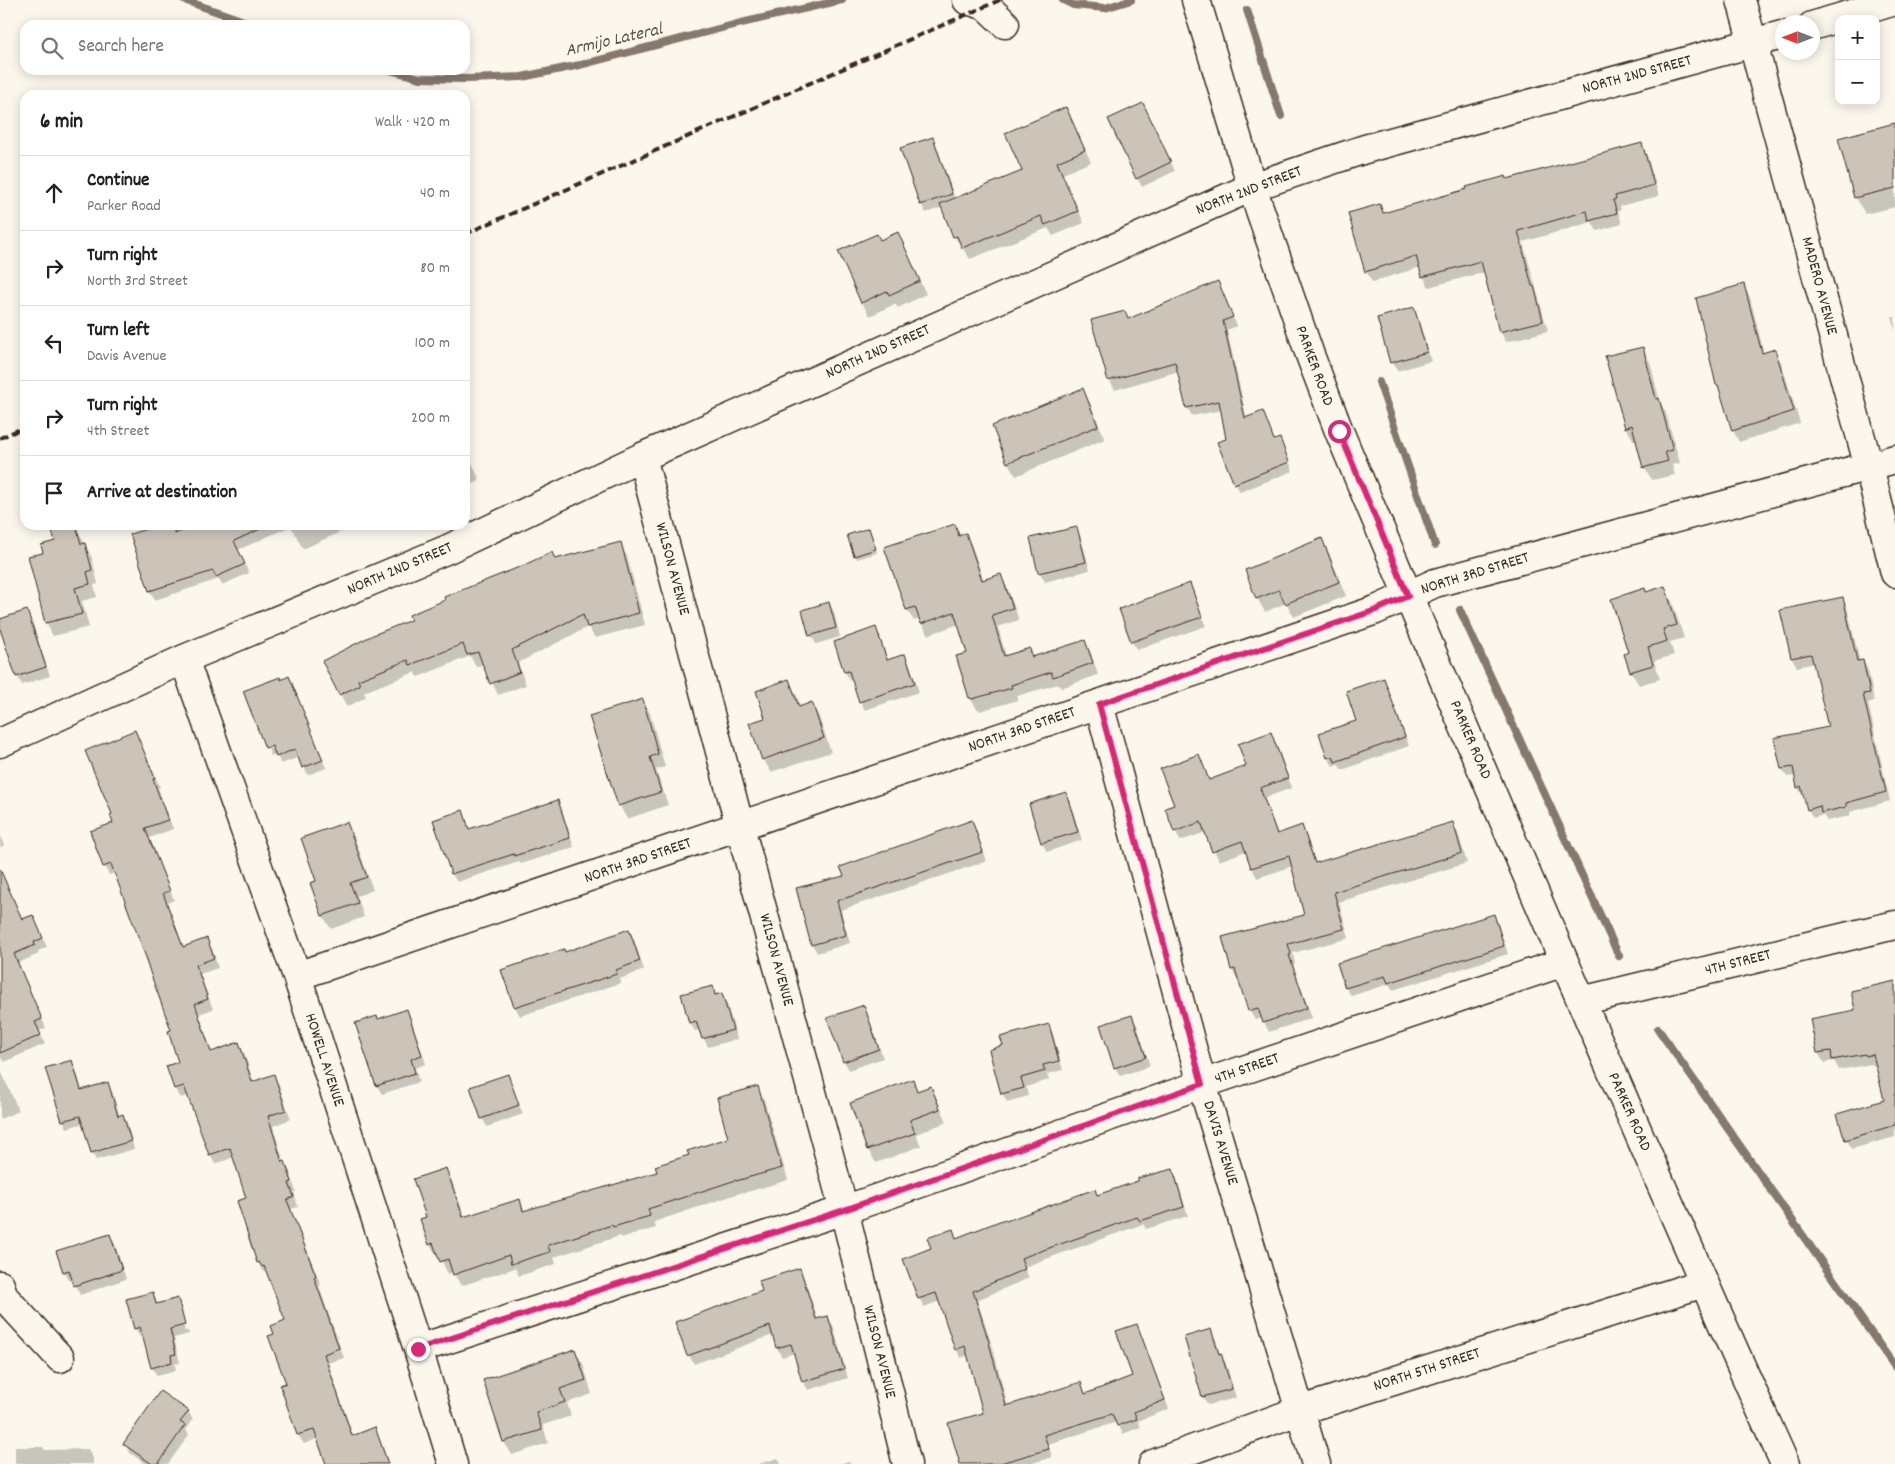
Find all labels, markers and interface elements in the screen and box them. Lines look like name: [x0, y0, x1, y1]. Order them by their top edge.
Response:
north arrow: [1775, 15, 1820, 60]
map controls: [1835, 15, 1880, 105]
button: +: [1835, 15, 1880, 60]
water label: Armijo Lateral: [563, 17, 667, 64]
search box: [20, 20, 470, 75]
icon: search: [38, 34, 66, 62]
text: Search here: [78, 34, 164, 61]
street label: NORTH 2ND STREET: [1580, 49, 1695, 101]
button: −: [1835, 60, 1880, 105]
text: 6 min: [40, 108, 83, 138]
text: Walk · 420 m: [375, 111, 450, 134]
street label: NORTH 2ND STREET: [1193, 160, 1306, 222]
text: Continue: [87, 168, 149, 195]
icon: ahead: [40, 179, 68, 207]
text: 40 m: [420, 182, 450, 205]
text: Parker Road: [87, 195, 161, 218]
street label: MADERO AVENUE: [1795, 234, 1843, 338]
text: Turn right: [87, 243, 158, 270]
icon: right: [40, 254, 68, 282]
text: 80 m: [420, 257, 450, 280]
text: North 3rd Street: [87, 270, 188, 293]
text: Turn left: [87, 318, 150, 345]
street label: NORTH 2ND STREET: [822, 318, 934, 385]
street label: PARKER ROAD: [1289, 323, 1339, 409]
icon: left: [40, 329, 68, 357]
text: 100 m: [414, 332, 450, 355]
text: Davis Avenue: [87, 345, 167, 368]
text: Turn right: [87, 393, 158, 420]
icon: right: [40, 404, 68, 432]
text: 200 m: [411, 407, 450, 430]
text: 4th Street: [87, 420, 149, 443]
route start: [1328, 420, 1351, 443]
icon: arrive: [40, 479, 68, 507]
text: Arrive at destination: [87, 480, 237, 507]
street label: WILSON AVENUE: [649, 520, 696, 619]
street label: NORTH 2ND STREET: [344, 536, 457, 601]
street label: NORTH 3RD STREET: [1418, 546, 1533, 601]
street label: PARKER ROAD: [1443, 697, 1497, 783]
street label: NORTH 3RD STREET: [965, 701, 1079, 759]
street label: NORTH 3RD STREET: [581, 832, 695, 890]
street label: WILSON AVENUE: [753, 911, 800, 1010]
street label: 4TH STREET: [1703, 944, 1774, 982]
street label: HOWELL AVENUE: [298, 1010, 350, 1110]
street label: 4TH STREET: [1212, 1047, 1283, 1091]
street label: PARKER ROAD: [1601, 1069, 1657, 1155]
street label: DAVIS AVENUE: [1196, 1098, 1244, 1189]
street label: WILSON AVENUE: [856, 1303, 902, 1402]
route end: [407, 1338, 430, 1361]
street label: NORTH 5TH STREET: [1371, 1342, 1484, 1398]

